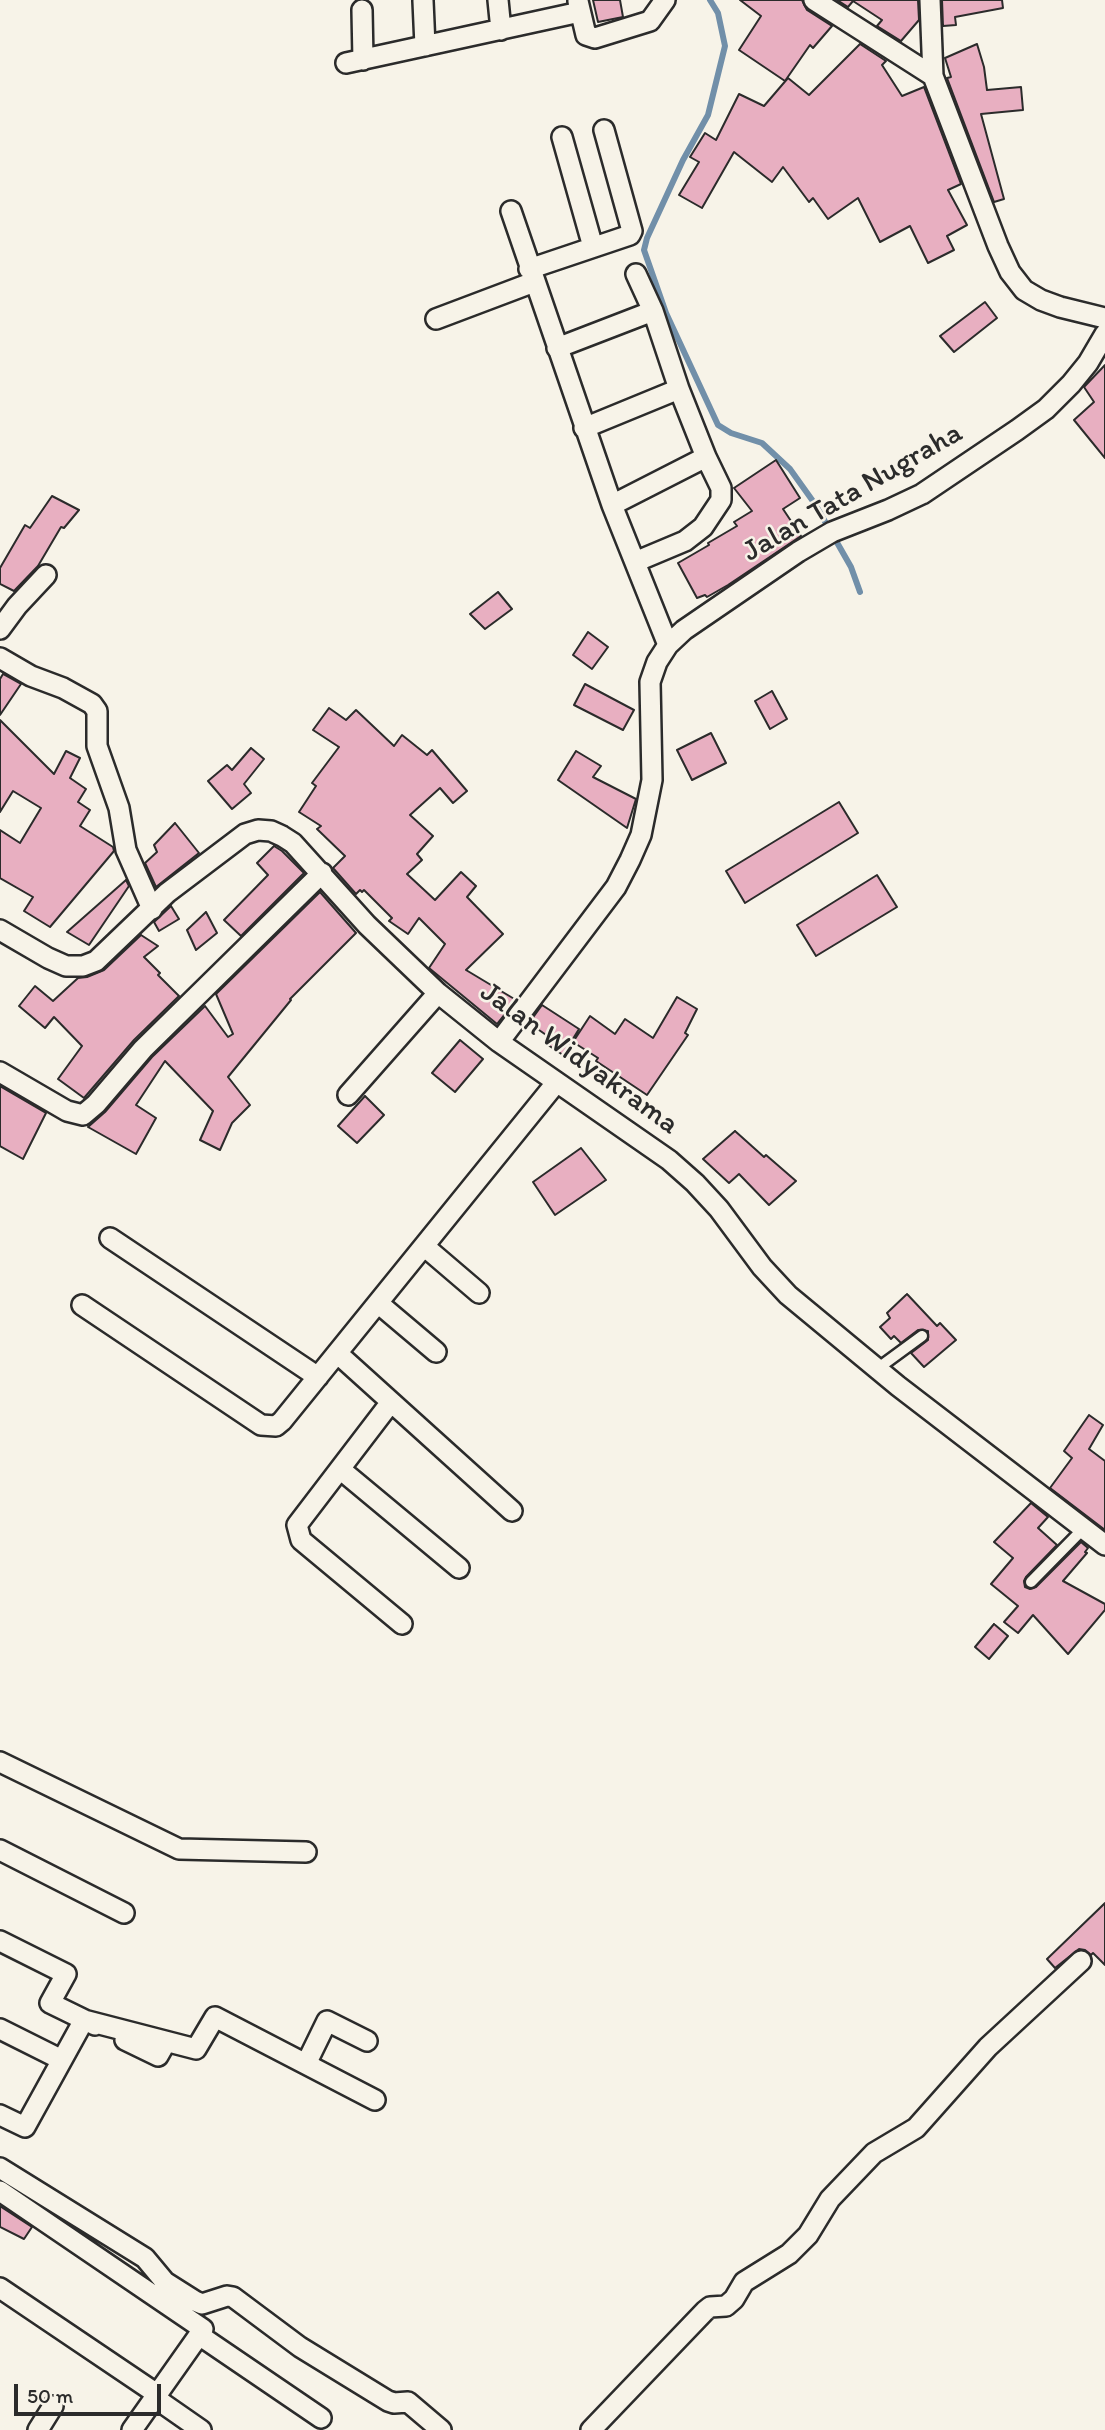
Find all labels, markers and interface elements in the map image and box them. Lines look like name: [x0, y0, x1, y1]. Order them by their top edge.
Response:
street label: Jalan Tata Nugraha: [737, 416, 969, 570]
street label: Jalan Widyakrama: [473, 975, 685, 1143]
scale bar: [18, 2370, 164, 2414]
text: 50 m: [27, 2383, 73, 2408]

